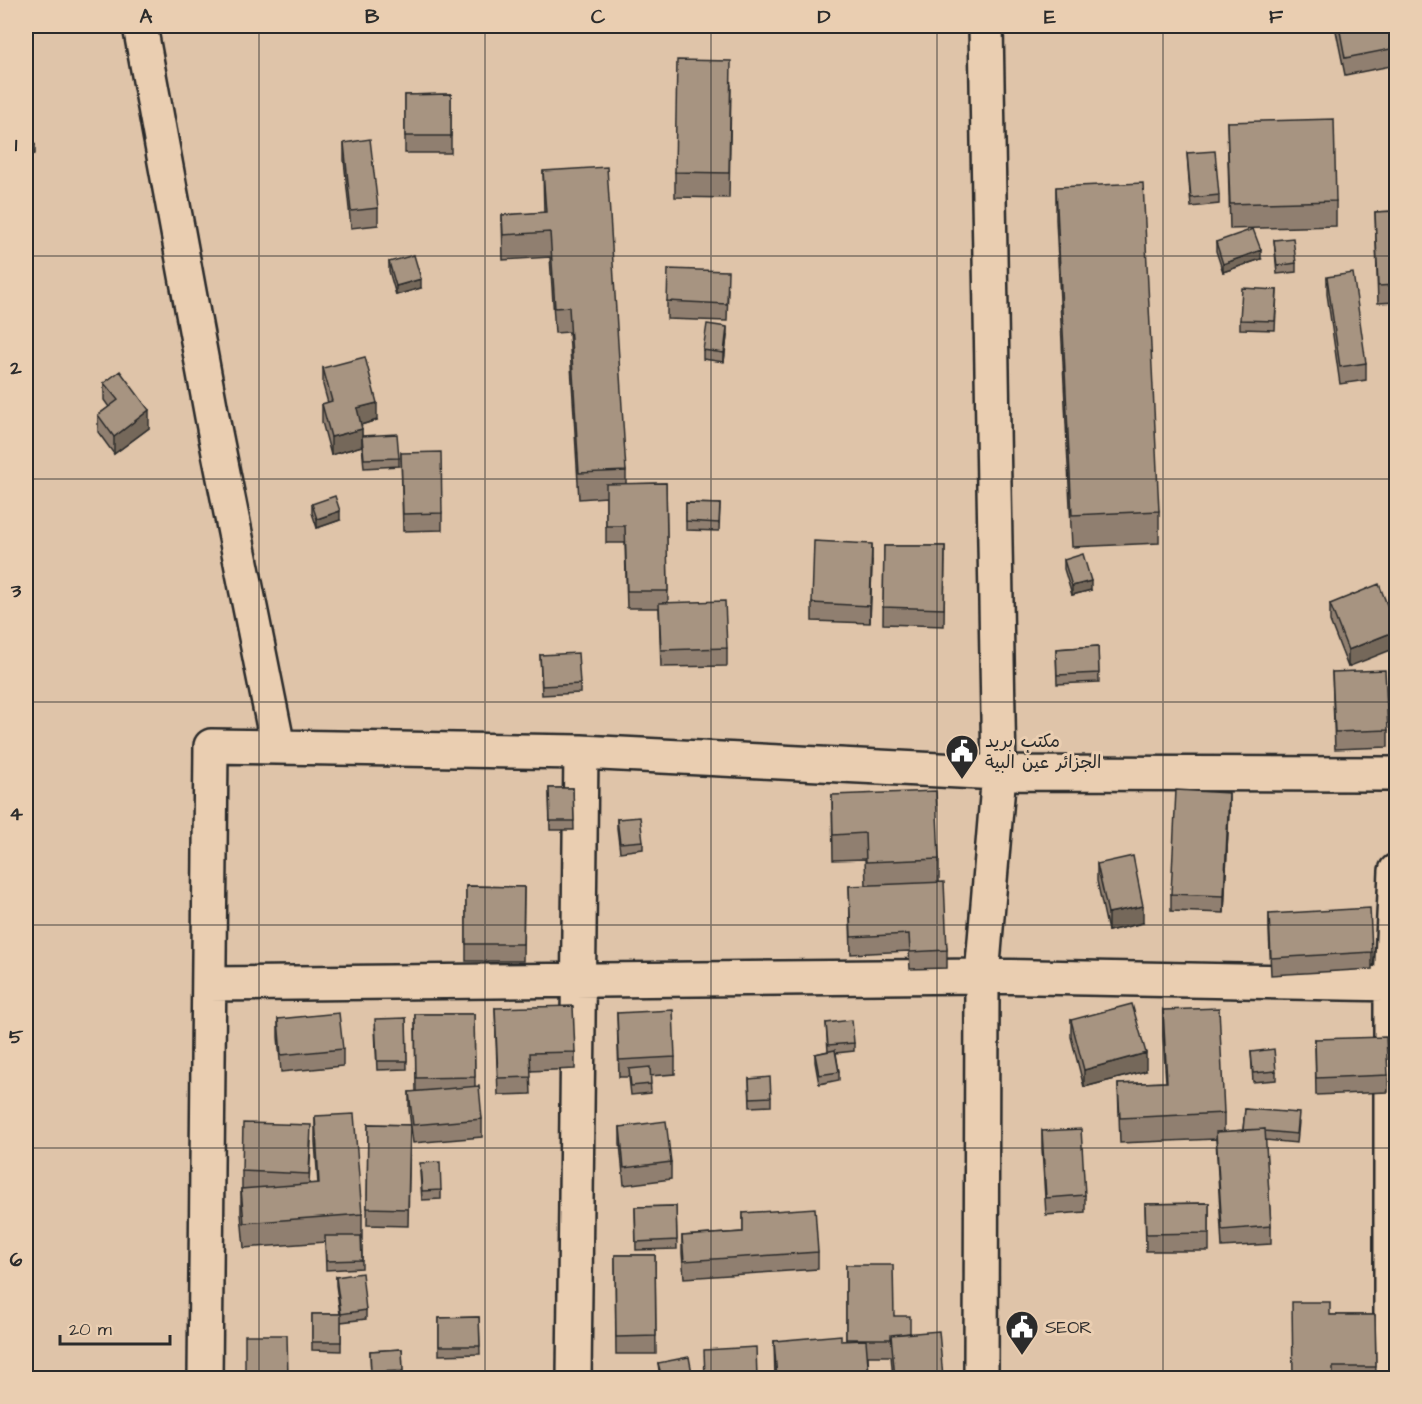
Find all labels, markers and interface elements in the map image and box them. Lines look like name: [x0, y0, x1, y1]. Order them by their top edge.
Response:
text: A: [140, 3, 153, 31]
text: B: [365, 3, 380, 31]
text: C: [591, 3, 606, 31]
text: D: [818, 3, 831, 31]
text: E: [1044, 3, 1056, 31]
text: F: [1269, 3, 1284, 31]
text: 1: [15, 131, 18, 159]
text: 2: [9, 354, 22, 382]
text: 3: [10, 577, 22, 605]
place label: مكتب بريد الجزائر عين البية: [985, 729, 1101, 775]
public building icon: مكتب بريد الجزائر عين البية: [944, 733, 980, 780]
text: 4: [9, 800, 23, 828]
text: 5: [9, 1023, 24, 1051]
text: 6: [10, 1246, 23, 1274]
scale bar: [60, 1308, 170, 1346]
public building icon: SEOR: [1004, 1309, 1040, 1356]
place label: SEOR: [1045, 1315, 1092, 1340]
text: 20 m: [69, 1317, 112, 1342]

